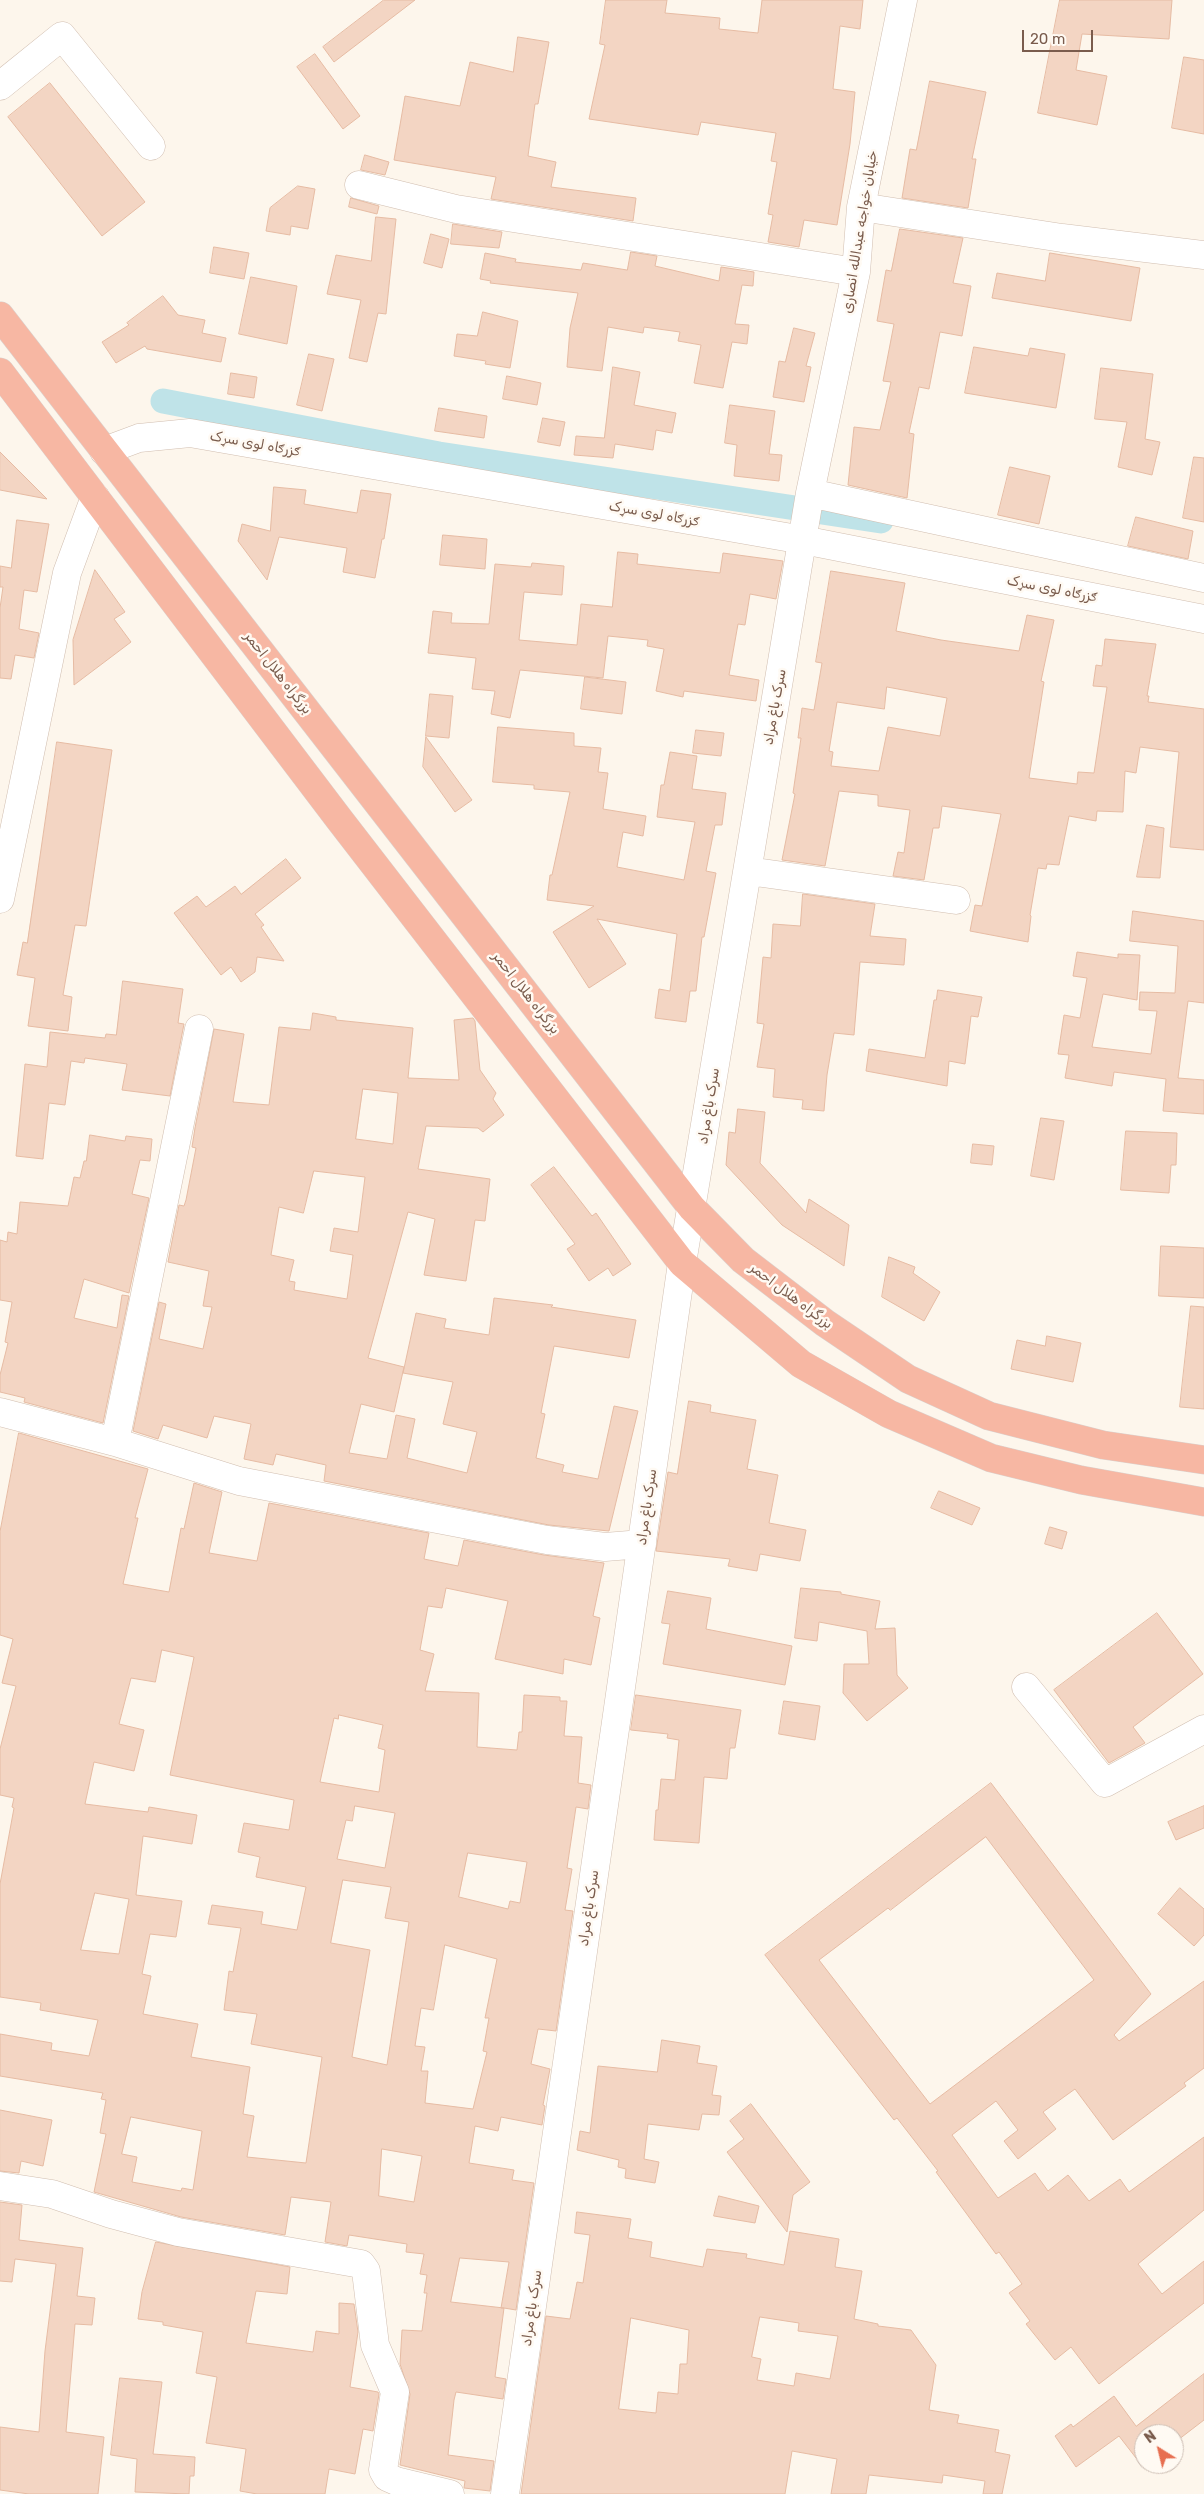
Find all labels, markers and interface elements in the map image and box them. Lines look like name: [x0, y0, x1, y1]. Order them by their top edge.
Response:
scale bar: [1024, 20, 1095, 52]
text: 20 m: [1030, 30, 1065, 48]
street label: خیابان خواجه عبدالله انصاری: [839, 149, 881, 315]
street label: ګزرګاه لوی سړک: [208, 428, 302, 460]
street label: ګزرګاه لوی سړک: [607, 498, 701, 530]
street label: ګزرګاه لوی سړک: [1005, 572, 1099, 606]
street label: بزرگراه هلال احمر: [241, 628, 315, 718]
street label: سرک باغ مراد: [760, 668, 790, 746]
street label: بزرگراه هلال احمر: [489, 948, 563, 1038]
street label: سرک باغ مراد: [695, 1067, 723, 1145]
street label: بزرگراه هلال احمر: [746, 1259, 836, 1333]
street label: سرک باغ مراد: [633, 1468, 661, 1546]
street label: سرک باغ مراد: [575, 1869, 603, 1947]
street label: سرک باغ مراد: [518, 2269, 546, 2347]
north arrow: [1134, 2424, 1184, 2474]
text: N: [1141, 2427, 1160, 2447]

